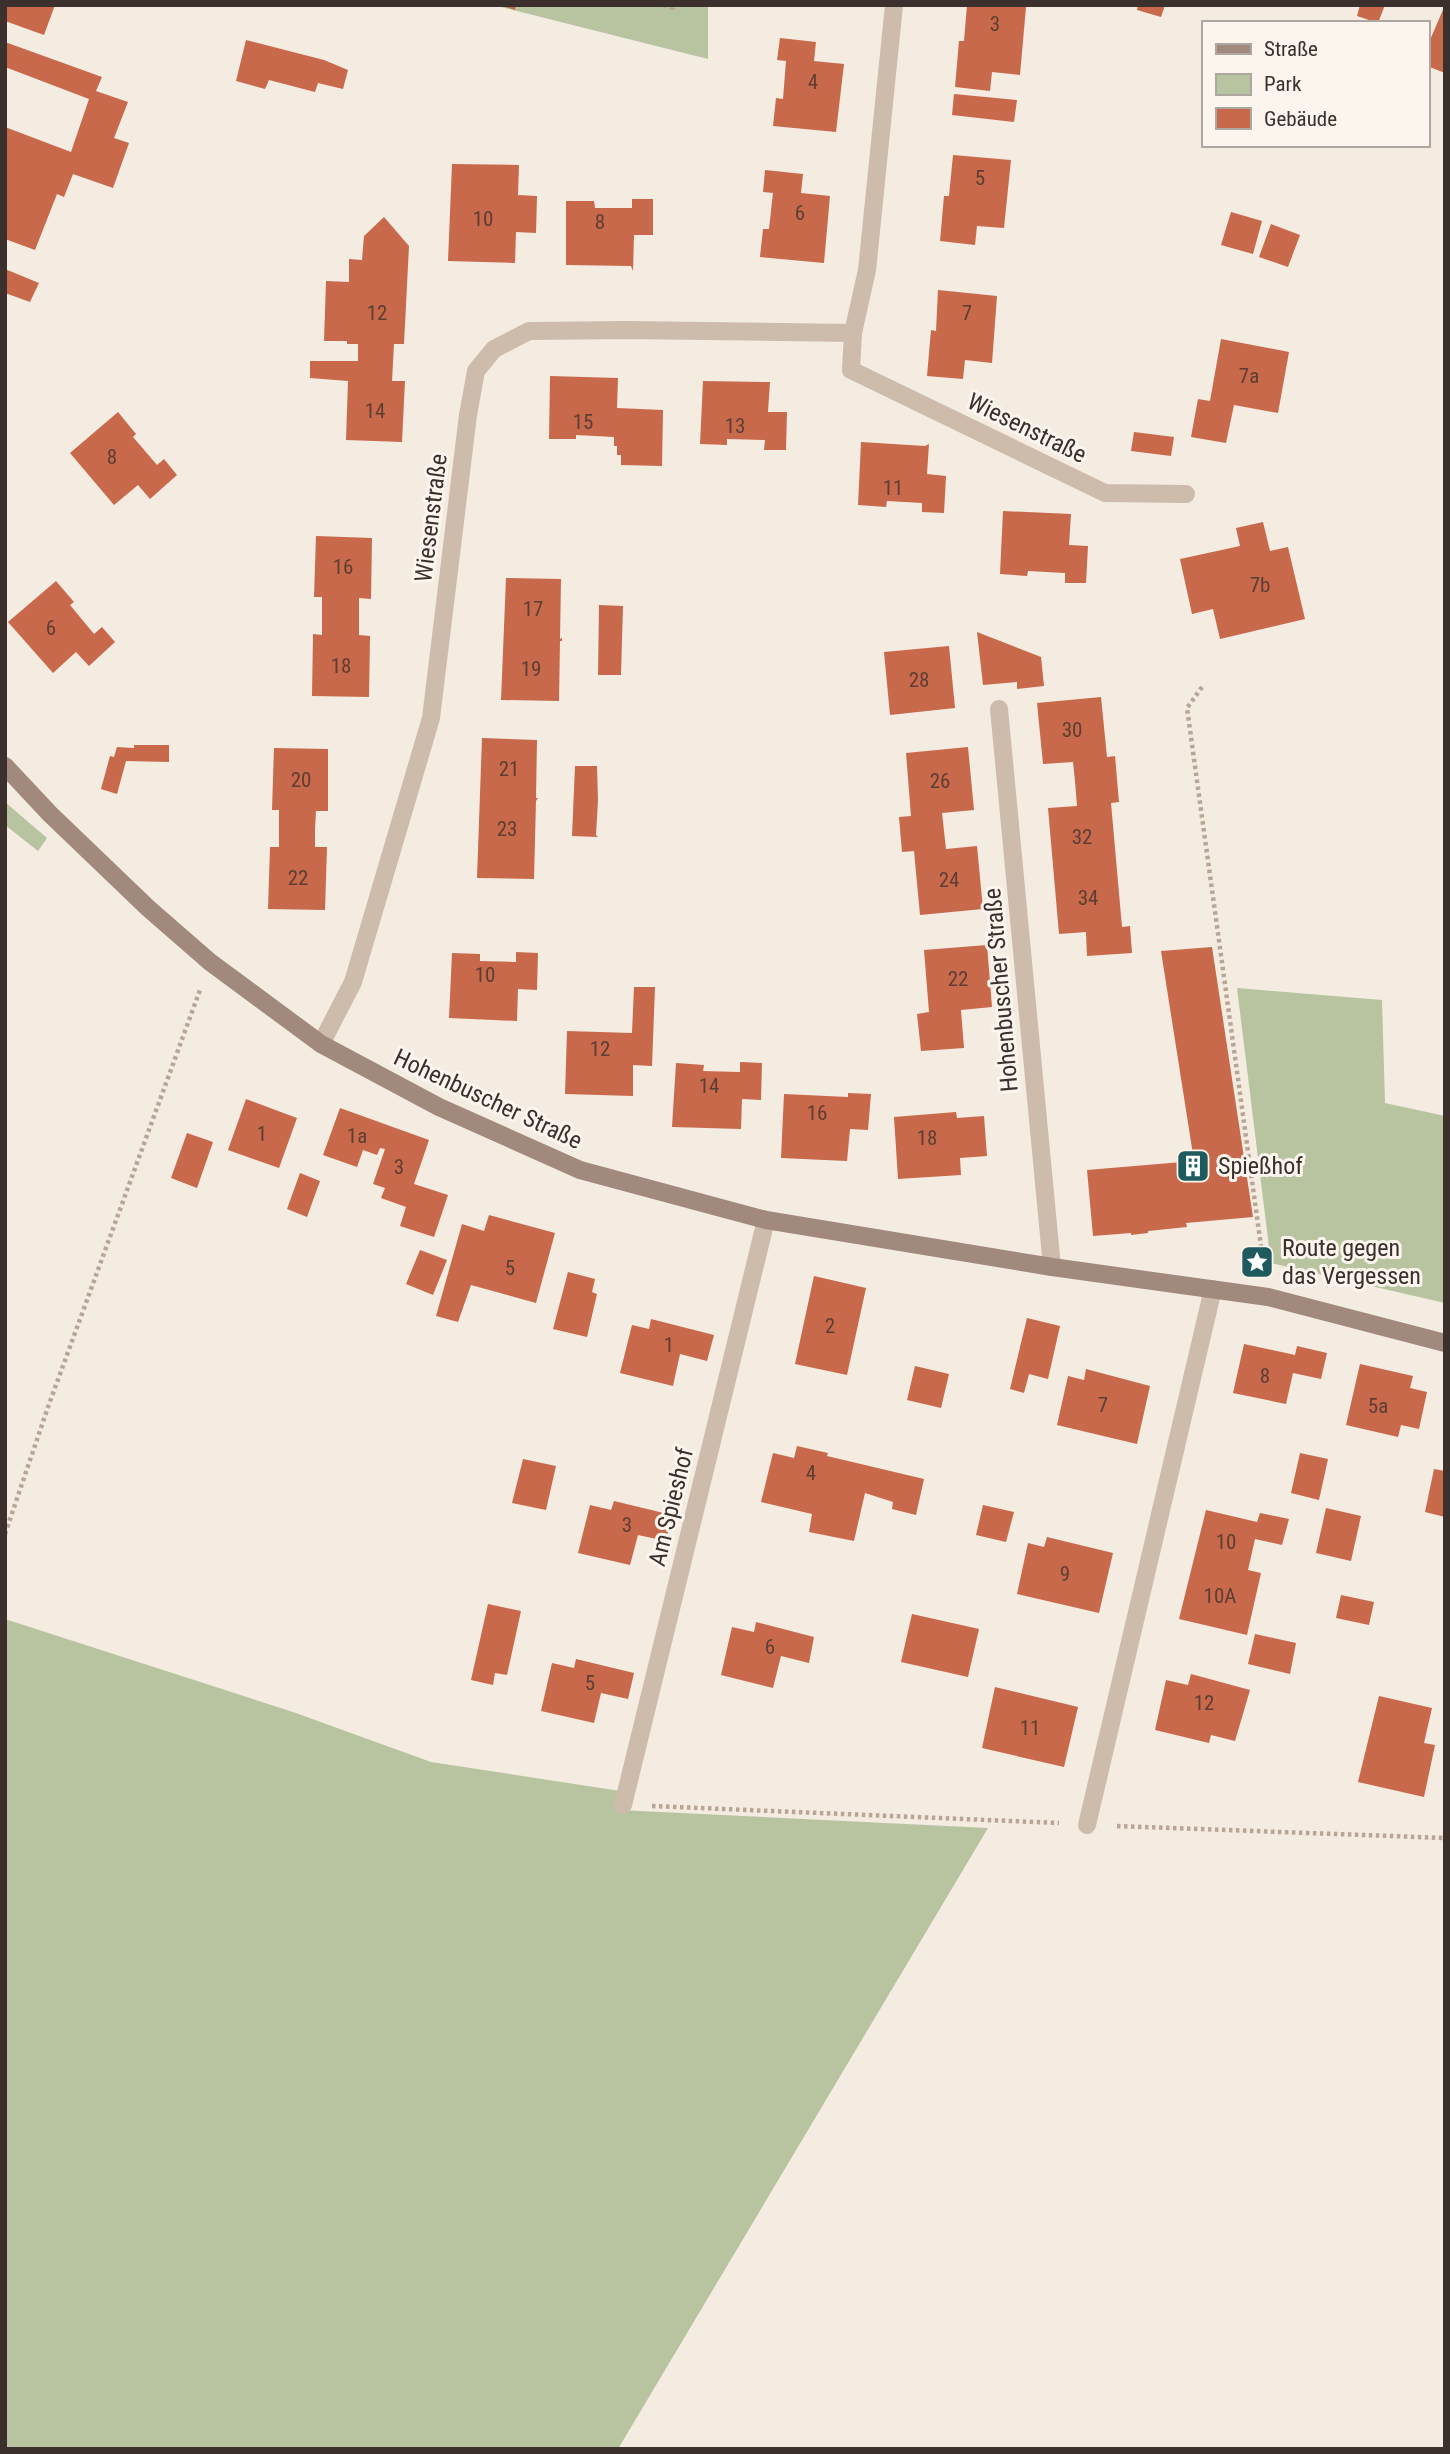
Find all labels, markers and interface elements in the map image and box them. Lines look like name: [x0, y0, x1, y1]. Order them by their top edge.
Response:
house number: 3: [990, 12, 1000, 36]
legend: [1202, 21, 1429, 147]
text: Straße: [1264, 37, 1318, 61]
house number: 4: [808, 70, 818, 94]
text: Park: [1264, 72, 1302, 96]
text: Gebäude: [1264, 107, 1337, 131]
house number: 5: [975, 166, 985, 190]
house number: 6: [795, 201, 805, 225]
house number: 10: [473, 207, 493, 231]
house number: 8: [595, 210, 605, 234]
house number: 12: [367, 301, 387, 325]
house number: 7: [962, 301, 972, 325]
house number: 7a: [1239, 364, 1259, 388]
street label: Wiesenstraße: [963, 387, 1091, 469]
house number: 14: [365, 399, 385, 423]
house number: 15: [573, 410, 593, 434]
house number: 13: [725, 414, 745, 438]
house number: 8: [107, 445, 117, 469]
street label: Wiesenstraße: [409, 452, 453, 584]
house number: 11: [883, 476, 903, 500]
house number: 16: [333, 555, 353, 579]
house number: 7b: [1250, 573, 1270, 597]
house number: 17: [523, 597, 543, 621]
house number: 6: [46, 616, 56, 640]
house number: 18: [331, 654, 351, 678]
house number: 19: [521, 657, 541, 681]
house number: 28: [909, 668, 929, 692]
house number: 30: [1062, 718, 1082, 742]
house number: 21: [499, 757, 519, 781]
house number: 20: [291, 768, 311, 792]
house number: 26: [930, 769, 950, 793]
house number: 23: [497, 817, 517, 841]
house number: 32: [1072, 825, 1092, 849]
house number: 22: [288, 866, 308, 890]
house number: 24: [939, 868, 959, 892]
house number: 34: [1078, 886, 1098, 910]
street label: Hohenbuscher Straße: [978, 887, 1024, 1093]
house number: 10: [475, 963, 495, 987]
house number: 22: [948, 967, 968, 991]
house number: 12: [590, 1037, 610, 1061]
street label: Hohenbuscher Straße: [390, 1043, 586, 1155]
house number: 14: [699, 1074, 719, 1098]
house number: 16: [807, 1101, 827, 1125]
house number: 1: [257, 1122, 267, 1146]
house number: 1a: [347, 1124, 367, 1148]
house number: 18: [917, 1126, 937, 1150]
building icon: Spießhof: [1174, 1147, 1212, 1185]
place label: Spießhof: [1218, 1152, 1303, 1180]
house number: 3: [394, 1155, 404, 1179]
place label: Route gegen das Vergessen: [1282, 1234, 1421, 1290]
place icon: Route gegen das Vergessen: [1238, 1243, 1276, 1281]
house number: 5: [505, 1256, 515, 1280]
house number: 2: [825, 1314, 835, 1338]
house number: 1: [664, 1333, 674, 1357]
house number: 8: [1260, 1364, 1270, 1388]
house number: 7: [1098, 1393, 1108, 1417]
house number: 5a: [1368, 1394, 1388, 1418]
street label: Am Spieshof: [643, 1445, 699, 1569]
house number: 4: [806, 1461, 816, 1485]
house number: 3: [622, 1513, 632, 1537]
house number: 10: [1216, 1530, 1236, 1554]
house number: 9: [1060, 1562, 1070, 1586]
house number: 10A: [1204, 1584, 1236, 1608]
house number: 6: [765, 1635, 775, 1659]
house number: 5: [585, 1671, 595, 1695]
house number: 12: [1194, 1691, 1214, 1715]
house number: 11: [1020, 1716, 1040, 1740]

